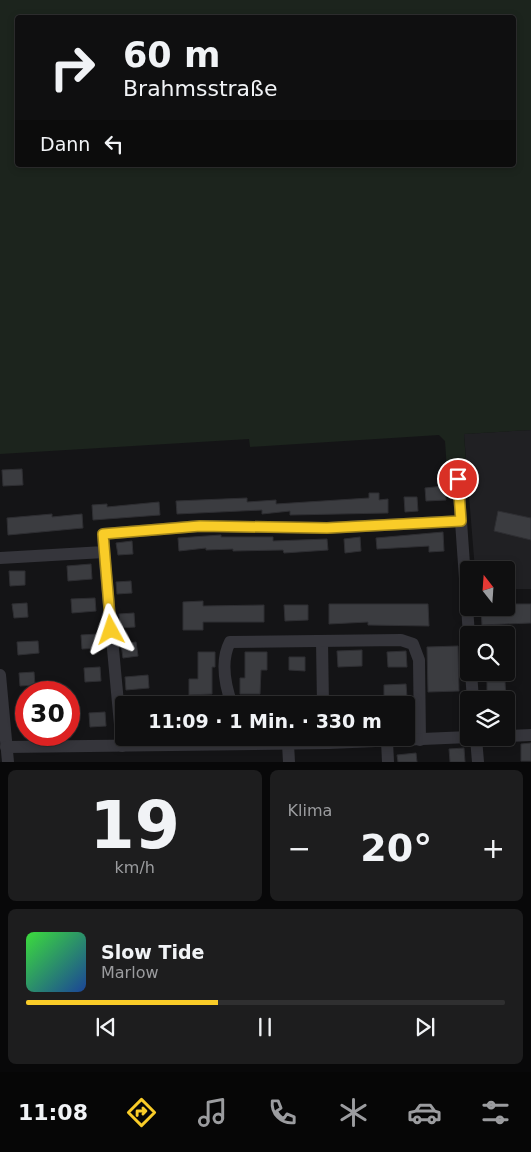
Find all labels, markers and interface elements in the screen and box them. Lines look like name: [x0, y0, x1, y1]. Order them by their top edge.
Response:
icon: right: [40, 35, 105, 100]
text: 60 m: [123, 35, 220, 75]
text: Brahmsstraße: [123, 76, 277, 101]
icon: left: [100, 130, 128, 158]
text: Dann: [40, 133, 90, 155]
pin: [437, 458, 479, 500]
icon: arrive: [444, 465, 472, 493]
north arrow: [460, 561, 515, 616]
map controls: [460, 561, 515, 746]
position arrow: [84, 603, 136, 655]
button: search: [460, 626, 515, 681]
speed limit sign: 30: [15, 681, 80, 746]
button: layers: [460, 691, 515, 746]
text: 11:09 · 1 Min. · 330 m: [148, 710, 382, 732]
text: 19: [90, 788, 180, 863]
text: Klima: [288, 801, 332, 820]
text: 20°: [360, 826, 432, 870]
text: −: [288, 832, 311, 865]
text: +: [482, 832, 505, 865]
text: km/h: [115, 858, 155, 877]
text: Slow Tide: [101, 941, 204, 963]
text: Marlow: [101, 963, 159, 982]
icon: previous: [92, 1013, 120, 1041]
icon: pause: [251, 1013, 279, 1041]
icon: next: [411, 1013, 439, 1041]
icon: directions: [124, 1095, 159, 1130]
icon: music: [195, 1095, 230, 1130]
icon: phone: [265, 1095, 300, 1130]
icon: climate: [336, 1095, 371, 1130]
icon: car: [407, 1095, 442, 1130]
icon: filters: [478, 1095, 513, 1130]
text: 11:08: [18, 1100, 88, 1125]

